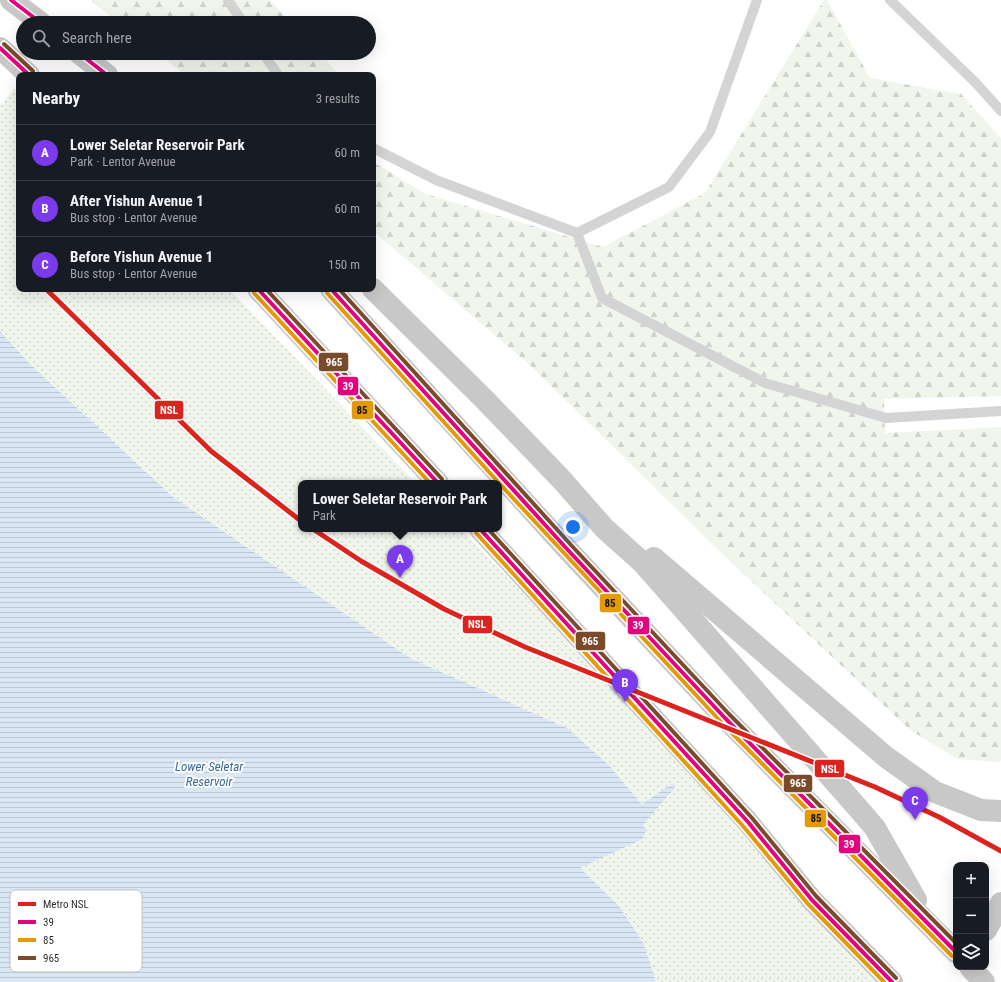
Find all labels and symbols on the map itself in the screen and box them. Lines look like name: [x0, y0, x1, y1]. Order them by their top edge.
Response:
line badge: 965: [318, 352, 349, 372]
text: 965: [326, 356, 343, 369]
line badge: 39: [337, 376, 359, 396]
text: 39: [342, 380, 354, 393]
line badge: NSL: [154, 400, 184, 420]
line badge: 85: [351, 400, 374, 420]
text: NSL: [160, 404, 178, 417]
text: 85: [356, 404, 368, 417]
your location: [563, 517, 583, 537]
pin: A: [387, 545, 413, 578]
line badge: 85: [599, 593, 622, 613]
text: 85: [604, 597, 616, 610]
line badge: NSL: [462, 615, 493, 634]
line badge: 39: [627, 616, 650, 635]
text: NSL: [468, 618, 486, 631]
text: 39: [632, 619, 644, 632]
line badge: 965: [575, 631, 606, 651]
text: 965: [582, 635, 599, 648]
pin: B: [612, 669, 638, 702]
water label: Lower Seletar Reservoir: [175, 759, 244, 789]
line badge: NSL: [814, 759, 845, 778]
text: NSL: [821, 763, 839, 776]
line badge: 965: [783, 774, 813, 793]
text: 965: [790, 777, 807, 790]
pin: C: [902, 787, 928, 820]
line badge: 85: [804, 809, 827, 828]
text: 85: [810, 812, 822, 825]
line badge: 39: [838, 834, 861, 854]
text: 39: [843, 838, 855, 851]
legend: [10, 890, 142, 972]
text: Metro NSL: [43, 898, 89, 911]
text: 39: [43, 916, 54, 929]
text: 85: [43, 934, 54, 947]
text: 965: [43, 952, 59, 965]

